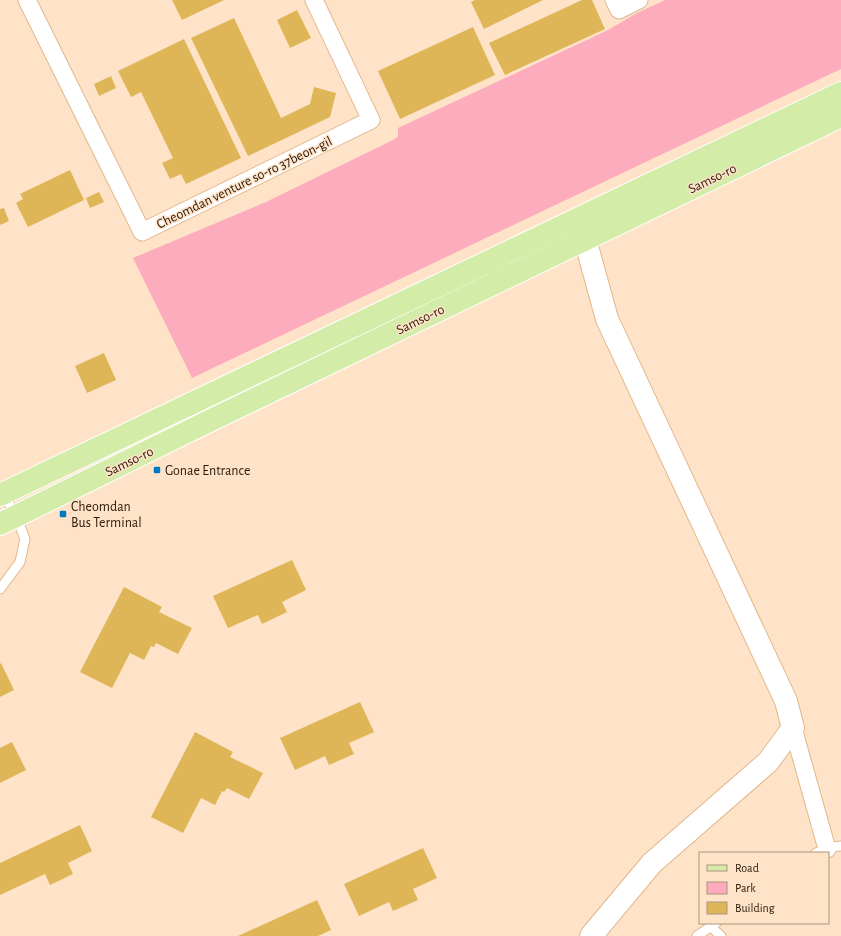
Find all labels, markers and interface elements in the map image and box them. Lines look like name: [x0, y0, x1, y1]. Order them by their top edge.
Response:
street label: Cheomdan venture so-ro 37beon-gil: [154, 134, 334, 232]
street label: Samso-ro: [686, 161, 739, 196]
street label: Samso-ro: [394, 302, 447, 337]
street label: Samso-ro: [103, 444, 156, 479]
place label: Gonae Entrance: [165, 464, 250, 478]
marker: Gonae Entrance: [152, 465, 162, 475]
place label: Cheomdan Bus Terminal: [71, 500, 142, 530]
marker: Cheomdan Bus Terminal: [58, 509, 68, 519]
legend: [699, 852, 829, 924]
text: Road: [735, 862, 759, 874]
text: Park: [735, 882, 756, 894]
text: Building: [735, 902, 775, 914]

